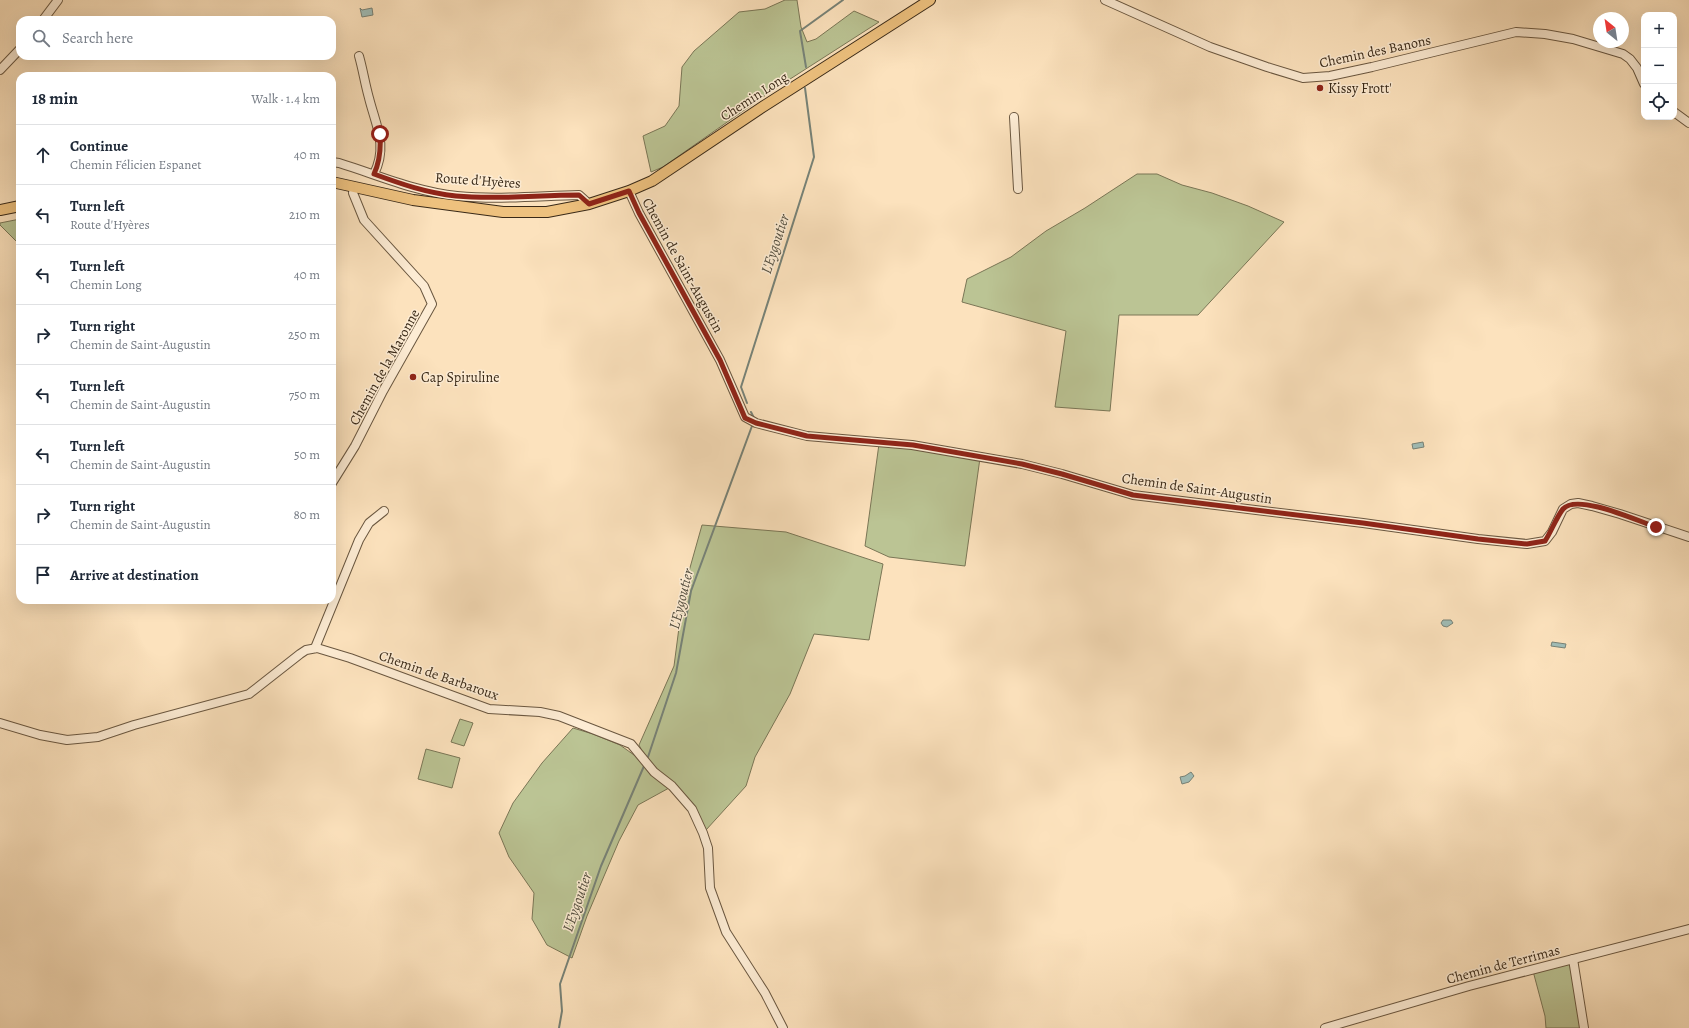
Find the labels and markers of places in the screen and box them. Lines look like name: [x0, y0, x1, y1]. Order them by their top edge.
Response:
place label: Kissy Frott': [1328, 79, 1392, 98]
marker: Kissy Frott': [1315, 83, 1325, 93]
place label: Cap Spiruline: [421, 368, 499, 387]
marker: Cap Spiruline: [408, 372, 418, 382]

